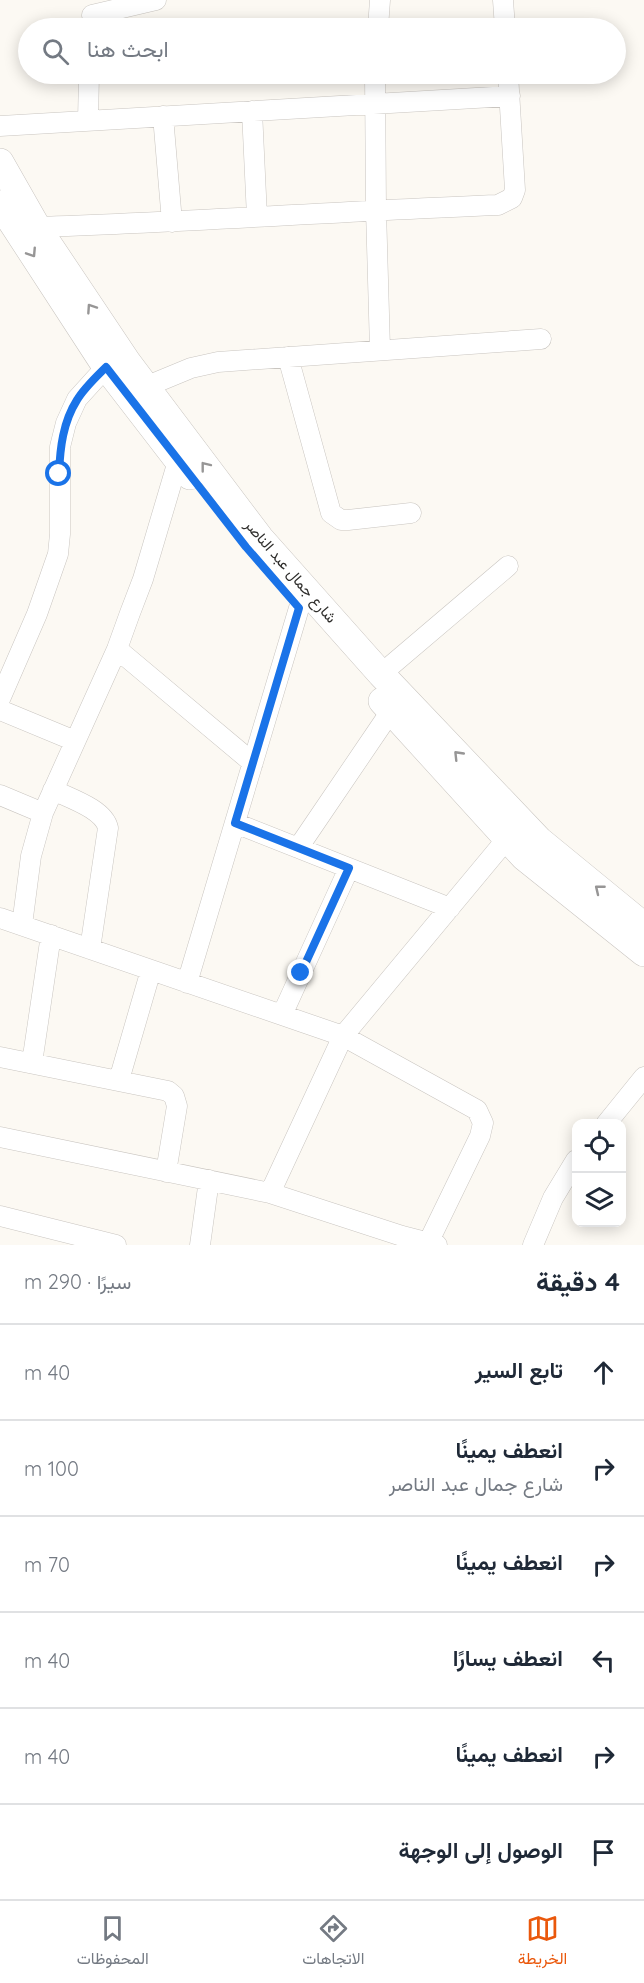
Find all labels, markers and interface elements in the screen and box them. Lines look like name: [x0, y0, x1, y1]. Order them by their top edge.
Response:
search box: [18, 18, 626, 84]
icon: search: [39, 35, 72, 68]
text: ابحث هنا: [87, 35, 169, 63]
one-way arrow: [25, 246, 36, 257]
one-way arrow: [87, 304, 98, 315]
route start: [45, 460, 71, 486]
one-way arrow: [202, 462, 213, 473]
street label: شارع جمال عبد الناصر: [239, 515, 341, 628]
one-way arrow: [454, 751, 465, 761]
one-way arrow: [595, 885, 606, 896]
route end: [287, 959, 313, 985]
map controls: [572, 1119, 626, 1227]
button: locate: [572, 1119, 626, 1173]
button: layers: [572, 1173, 626, 1227]
text: 4 دقيقة: [536, 1265, 620, 1298]
text: سيرًا · 290 m: [24, 1269, 131, 1294]
text: تابع السير: [475, 1356, 563, 1384]
icon: ahead: [587, 1356, 620, 1389]
text: 40 m: [24, 1360, 70, 1385]
text: انعطف يمينًا: [455, 1436, 563, 1464]
icon: right: [587, 1452, 620, 1485]
text: 100 m: [24, 1456, 79, 1481]
text: شارع جمال عبد الناصر: [389, 1471, 563, 1496]
text: انعطف يمينًا: [455, 1548, 563, 1576]
icon: right: [587, 1548, 620, 1581]
text: 70 m: [24, 1552, 70, 1577]
text: انعطف يسارًا: [453, 1644, 563, 1672]
icon: left: [587, 1644, 620, 1677]
text: 40 m: [24, 1648, 70, 1673]
text: انعطف يمينًا: [455, 1740, 563, 1768]
icon: right: [587, 1740, 620, 1773]
text: 40 m: [24, 1744, 70, 1769]
text: الوصول إلى الوجهة: [399, 1836, 563, 1864]
icon: arrive: [587, 1836, 620, 1869]
tab: المحفوظات: [77, 1912, 149, 1973]
tab: الاتجاهات: [302, 1912, 364, 1973]
tab: الخريطة: [518, 1912, 567, 1973]

